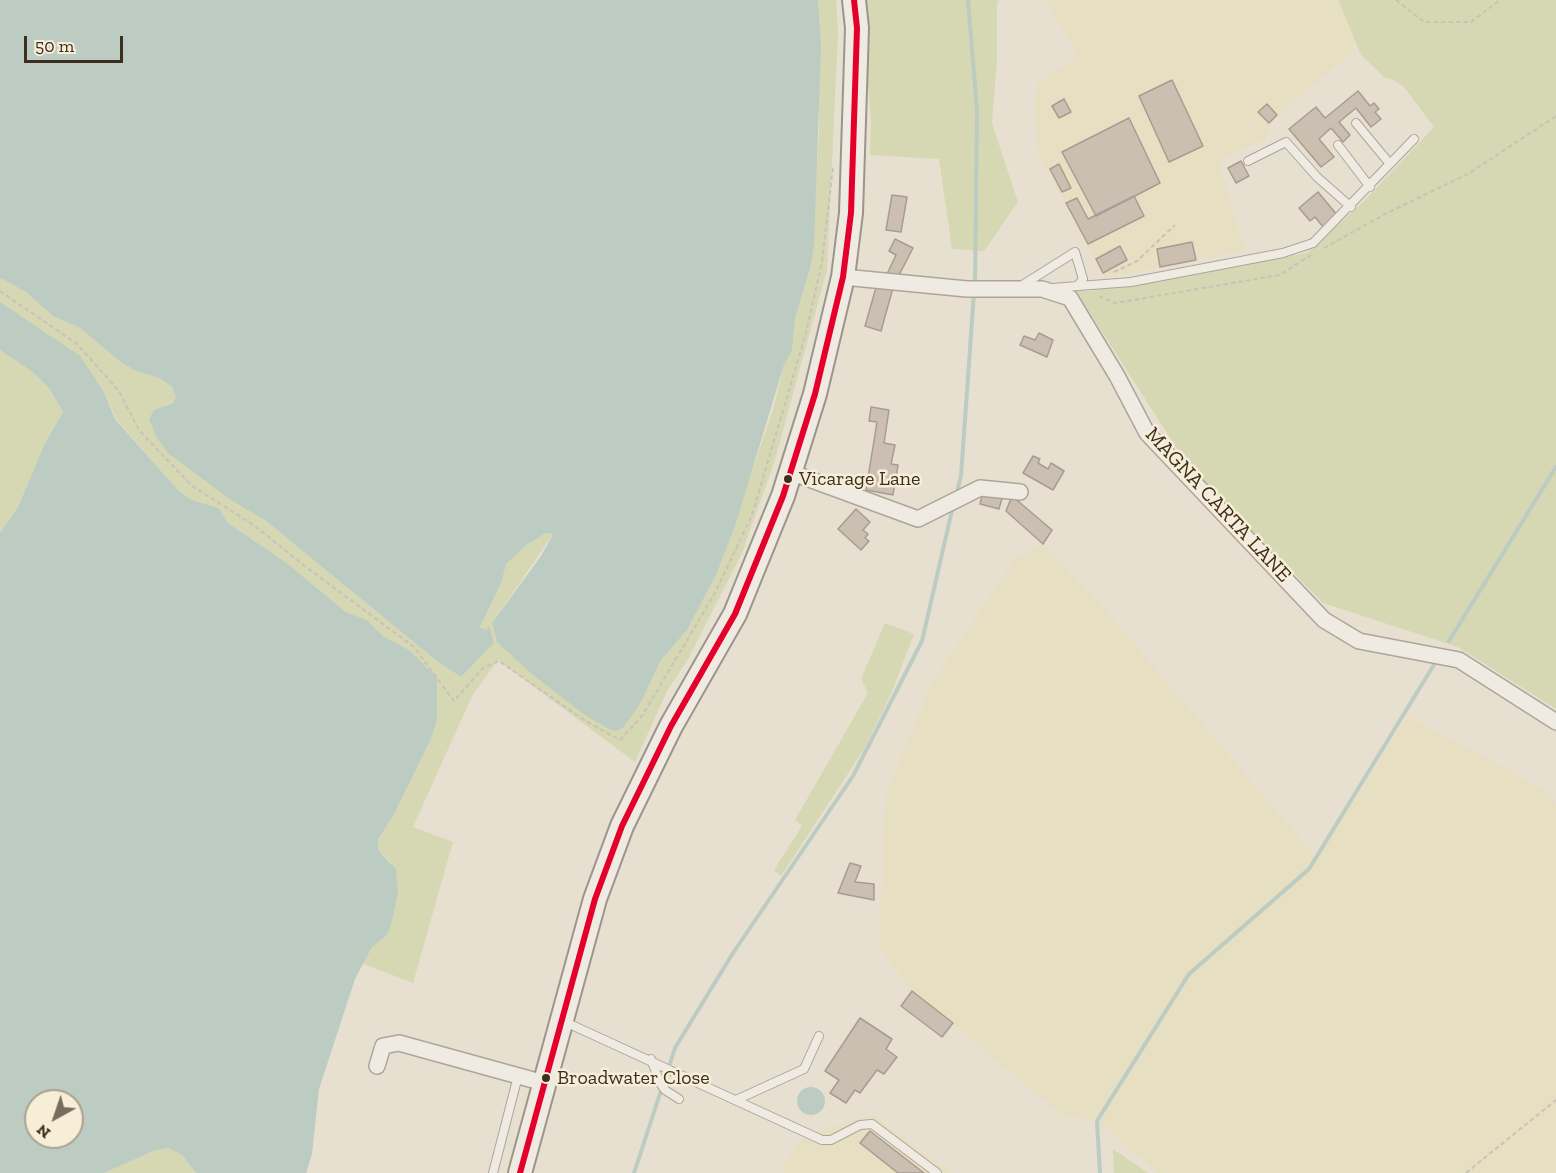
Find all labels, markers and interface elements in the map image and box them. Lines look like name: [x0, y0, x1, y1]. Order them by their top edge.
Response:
scale bar: [27, 24, 126, 62]
text: 50 m: [35, 35, 74, 57]
street label: MAGNA CARTA LANE: [1140, 422, 1296, 588]
place label: Vicarage Lane: [799, 467, 920, 491]
marker: Vicarage Lane: [782, 473, 794, 485]
place label: Broadwater Close: [557, 1066, 710, 1090]
marker: Broadwater Close: [540, 1072, 552, 1084]
north arrow: [24, 1089, 84, 1149]
text: N: [33, 1120, 54, 1143]

